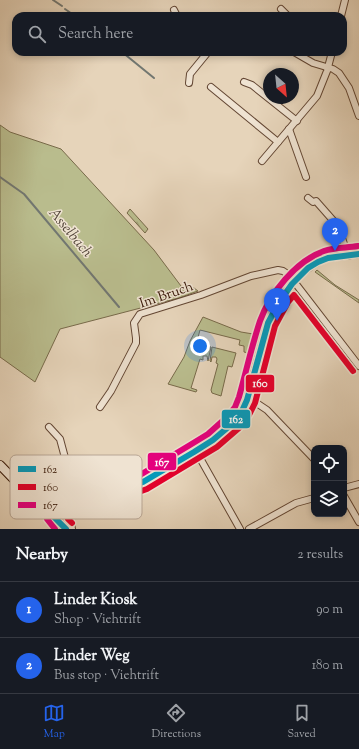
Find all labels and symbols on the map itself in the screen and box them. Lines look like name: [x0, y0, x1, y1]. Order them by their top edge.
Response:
north arrow: [263, 68, 299, 104]
water label: Asselbach: [43, 204, 97, 263]
pin: 2: [322, 218, 348, 251]
street label: Im Bruch: [137, 277, 196, 314]
pin: 1: [264, 288, 290, 321]
your location: [190, 336, 210, 356]
line badge: 160: [245, 374, 275, 393]
text: 160: [251, 376, 268, 392]
line badge: 162: [221, 409, 251, 429]
text: 162: [228, 412, 244, 428]
line badge: 167: [147, 452, 177, 471]
legend: [10, 455, 142, 519]
text: 167: [154, 455, 170, 471]
text: 162: [43, 462, 57, 478]
text: 160: [43, 480, 58, 496]
text: 167: [43, 498, 58, 514]

